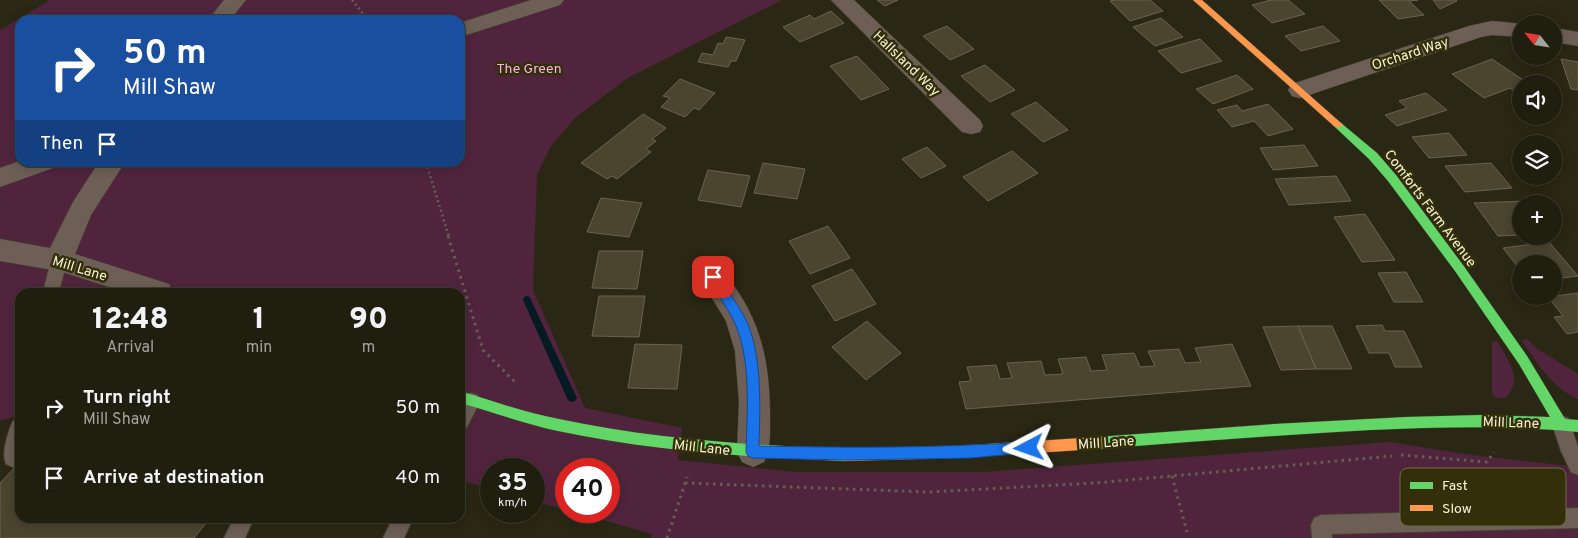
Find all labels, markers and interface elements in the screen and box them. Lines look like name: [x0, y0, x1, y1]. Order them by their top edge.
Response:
north arrow: [1512, 15, 1562, 65]
map controls: [1512, 15, 1562, 305]
street label: Hallsland Way: [869, 28, 943, 100]
text: 50 m: [123, 32, 207, 76]
street label: Orchard Way: [1370, 34, 1451, 75]
icon: right: [40, 35, 105, 100]
park label: The Green: [496, 61, 562, 78]
text: Mill Shaw: [123, 75, 216, 102]
button: sound: [1512, 75, 1562, 125]
icon: arrive: [93, 130, 121, 158]
text: Then: [40, 132, 83, 156]
button: layers: [1512, 135, 1562, 185]
street label: Comforts Farm Avenue: [1380, 147, 1479, 271]
button: +: [1512, 195, 1562, 245]
street label: Mill Lane: [50, 253, 109, 286]
button: −: [1512, 255, 1562, 305]
pin: [692, 256, 734, 298]
icon: arrive: [699, 263, 727, 291]
text: 12:48: [92, 302, 169, 339]
text: 1: [253, 302, 265, 339]
text: 90: [349, 302, 388, 339]
text: Arrival: [106, 338, 154, 358]
text: min: [246, 338, 272, 358]
text: m: [362, 338, 375, 358]
text: Turn right: [83, 386, 171, 410]
icon: right: [40, 394, 68, 422]
text: 50 m: [395, 396, 440, 420]
text: Mill Shaw: [83, 410, 150, 430]
street label: Mill Lane: [1482, 414, 1539, 433]
position arrow: [1002, 421, 1054, 473]
street label: Mill Lane: [1077, 433, 1135, 454]
street label: Mill Lane: [673, 437, 731, 460]
speed limit sign: 40: [555, 458, 620, 523]
icon: arrive: [40, 464, 68, 492]
text: Arrive at destination: [83, 466, 264, 490]
text: 40 m: [395, 466, 440, 490]
text: 35: [497, 468, 528, 500]
legend: [1400, 468, 1566, 526]
text: Fast: [1442, 478, 1468, 495]
text: km/h: [498, 495, 527, 511]
text: Slow: [1442, 501, 1472, 518]

